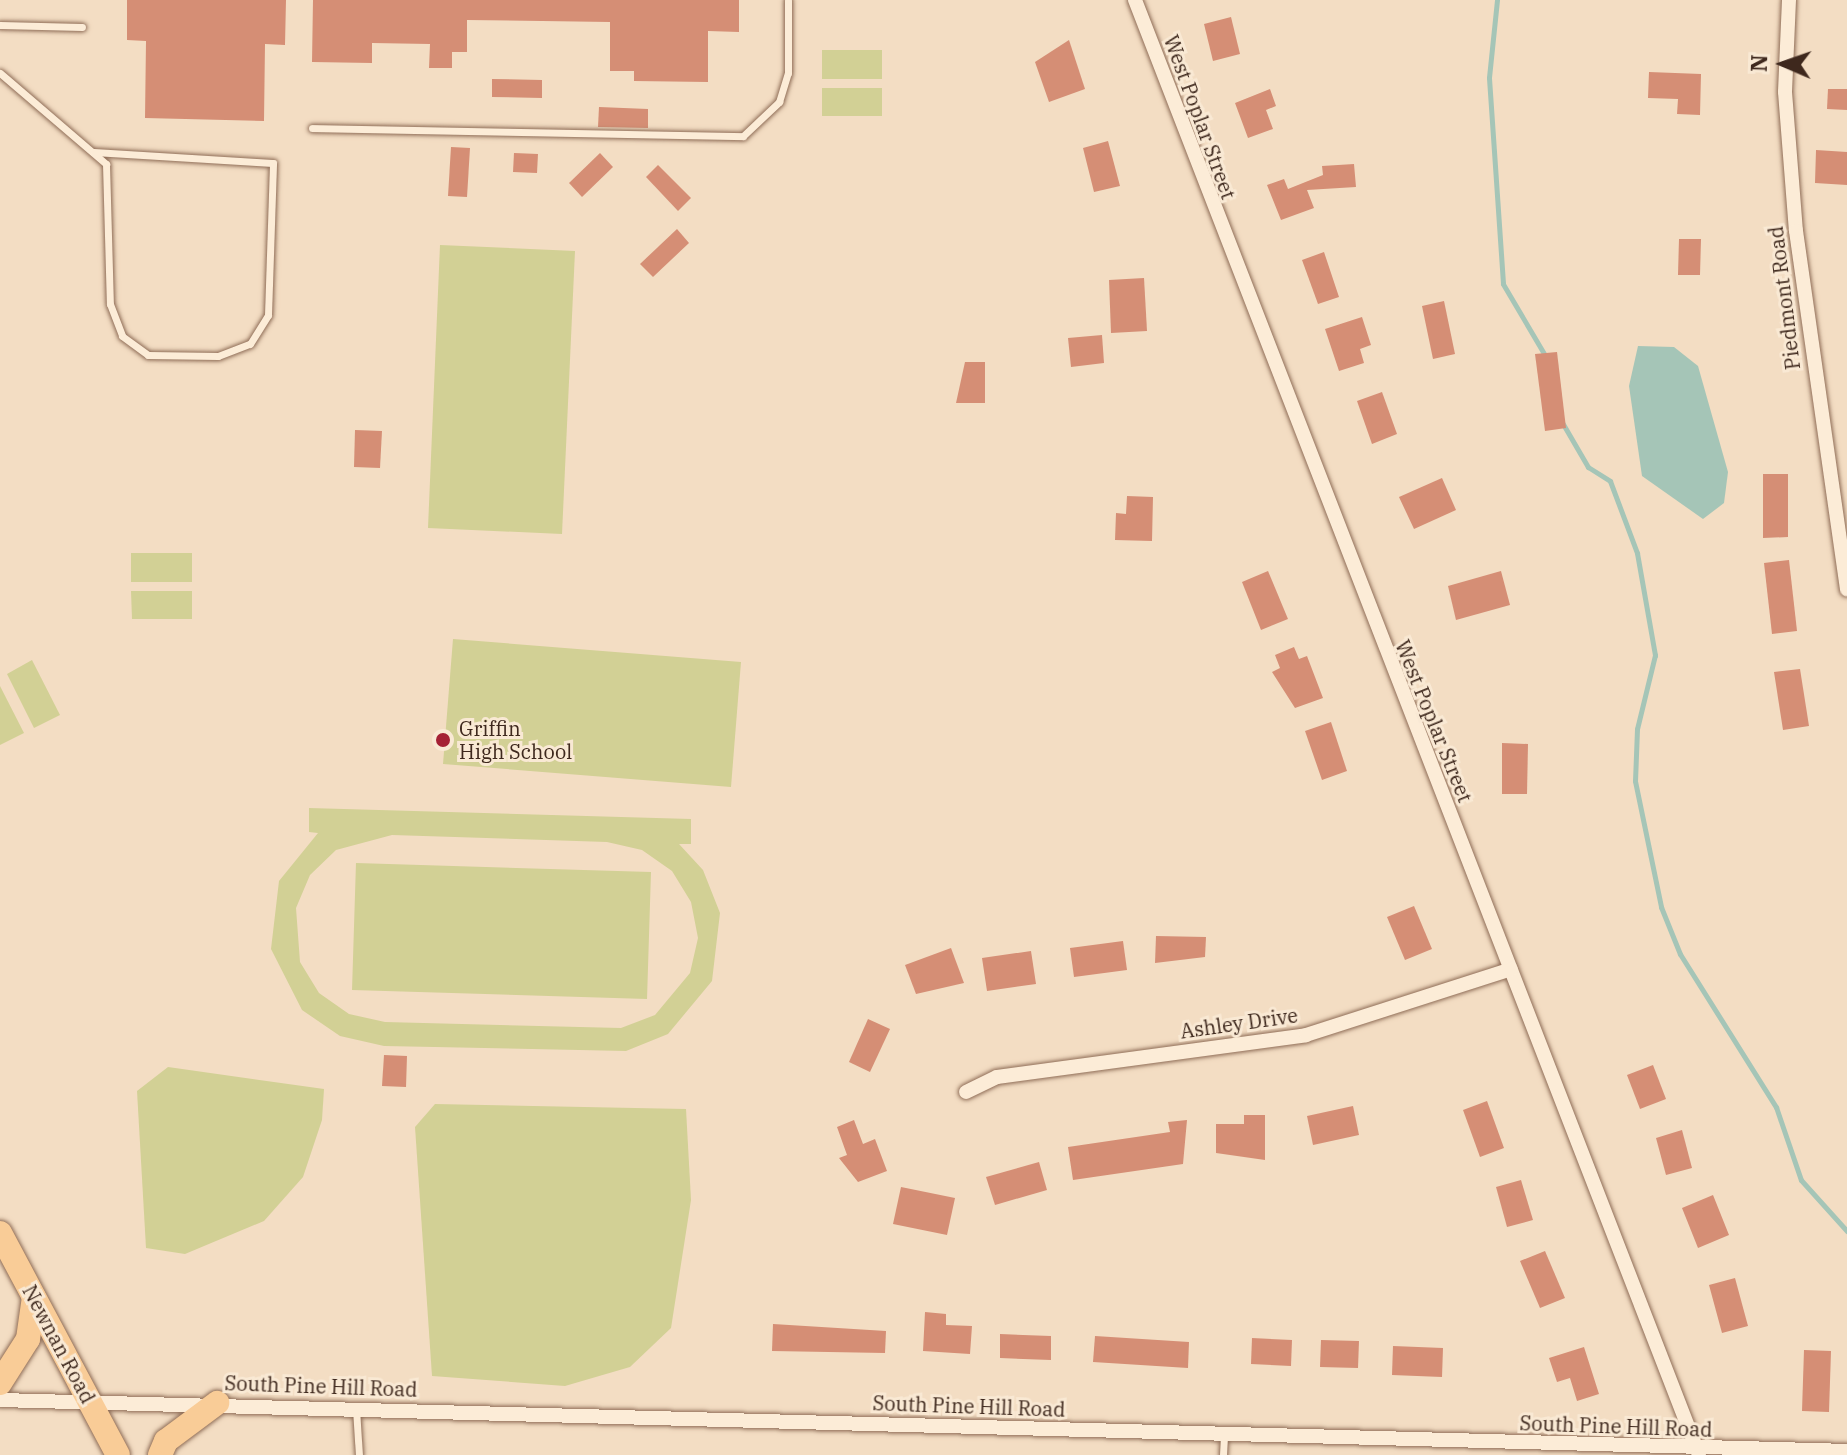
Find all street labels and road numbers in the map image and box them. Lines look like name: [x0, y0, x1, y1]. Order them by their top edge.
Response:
street label: West Poplar Street: [1159, 32, 1241, 202]
street label: Piedmont Road: [1763, 225, 1805, 371]
street label: West Poplar Street: [1391, 636, 1477, 806]
street label: Ashley Drive: [1179, 1003, 1299, 1043]
street label: Newnan Road: [18, 1281, 100, 1407]
street label: South Pine Hill Road: [224, 1371, 418, 1401]
street label: South Pine Hill Road: [872, 1391, 1066, 1421]
street label: South Pine Hill Road: [1519, 1411, 1713, 1441]

